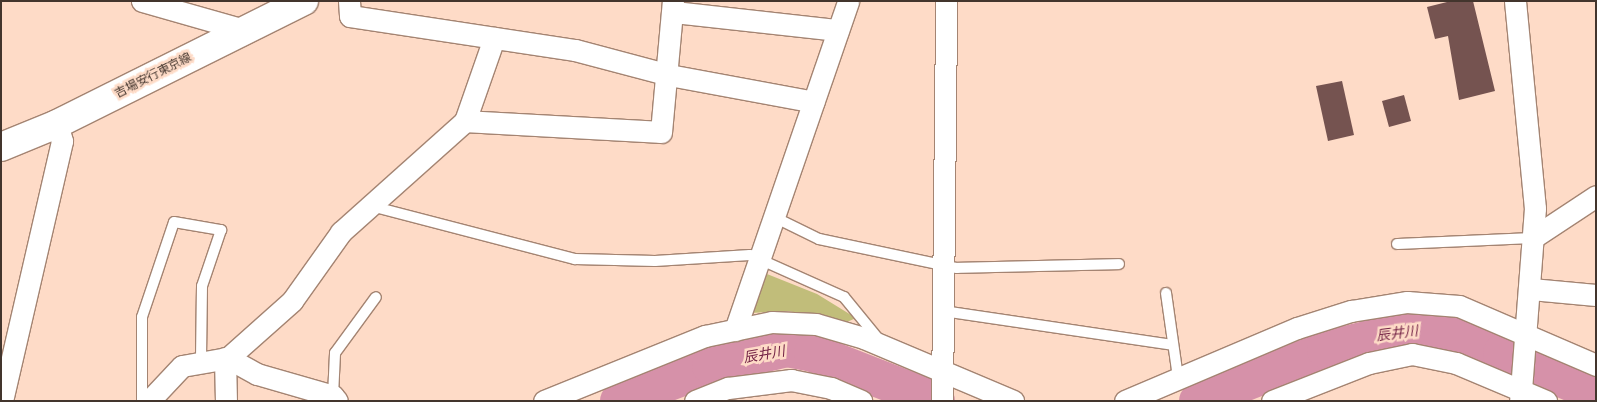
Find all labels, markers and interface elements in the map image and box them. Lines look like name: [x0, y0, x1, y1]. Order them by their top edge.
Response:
street label: 吉場安行東京線: [112, 50, 194, 100]
water label: 辰井川: [1375, 322, 1419, 344]
water label: 辰井川: [742, 342, 786, 366]

